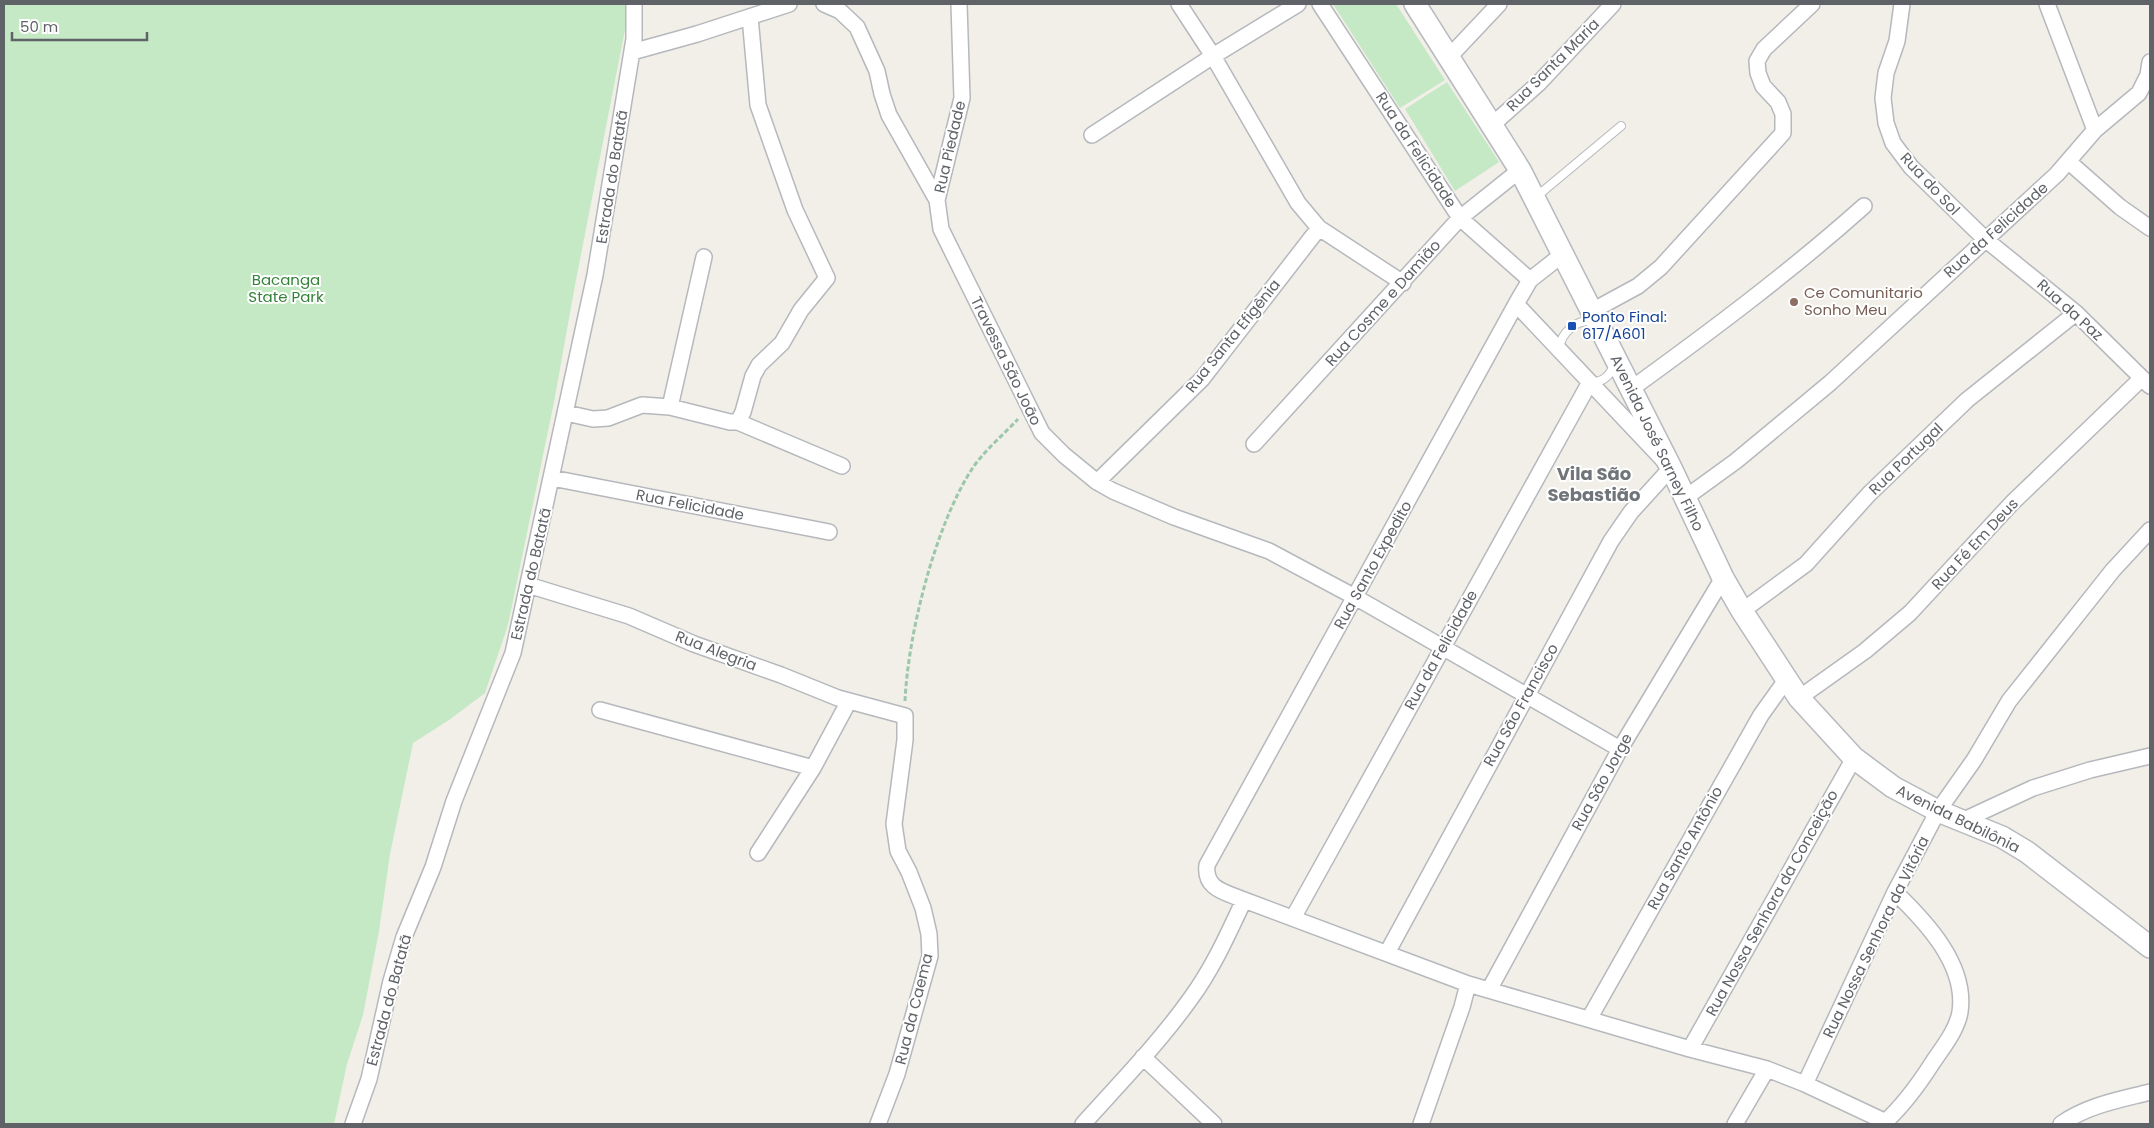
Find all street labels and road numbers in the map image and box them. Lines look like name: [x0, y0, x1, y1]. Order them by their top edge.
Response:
street label: Rua Santa Maria: [1502, 14, 1604, 116]
street label: Rua da Felicidade: [1371, 88, 1462, 212]
street label: Rua Piedade: [929, 99, 970, 195]
street label: Estrada do Batatã: [591, 108, 632, 245]
street label: Rua do Sol: [1896, 148, 1965, 220]
street label: Rua da Felicidade: [1939, 177, 2052, 282]
street label: Rua Cosme e Damião: [1320, 235, 1445, 370]
street label: Rua da Paz: [2033, 274, 2108, 345]
street label: Rua Santa Efigênia: [1180, 275, 1285, 397]
street label: Travessa São João: [966, 293, 1047, 429]
street label: Avenida José Sarney Filho: [1605, 351, 1709, 535]
street label: Rua Portugal: [1864, 418, 1947, 499]
street label: Rua Felicidade: [634, 484, 746, 525]
street label: Rua Fé Em Deus: [1927, 493, 2023, 594]
street label: Rua Santo Expedito: [1329, 497, 1417, 633]
street label: Estrada do Batatã: [505, 506, 556, 642]
street label: Rua da Felicidade: [1399, 586, 1482, 713]
street label: Rua Alegria: [672, 625, 760, 676]
street label: Rua São Francisco: [1478, 639, 1563, 770]
street label: Rua São Jorge: [1566, 729, 1637, 834]
street label: Avenida Babilônia: [1893, 779, 2024, 858]
street label: Rua Santo Antônio: [1642, 782, 1727, 913]
street label: Rua Nossa Senhora da Conceição: [1700, 786, 1843, 1020]
street label: Rua Nossa Senhora da Vitória: [1817, 832, 1934, 1041]
street label: Estrada do Batatã: [361, 932, 416, 1068]
street label: Rua da Caema: [890, 951, 937, 1067]

